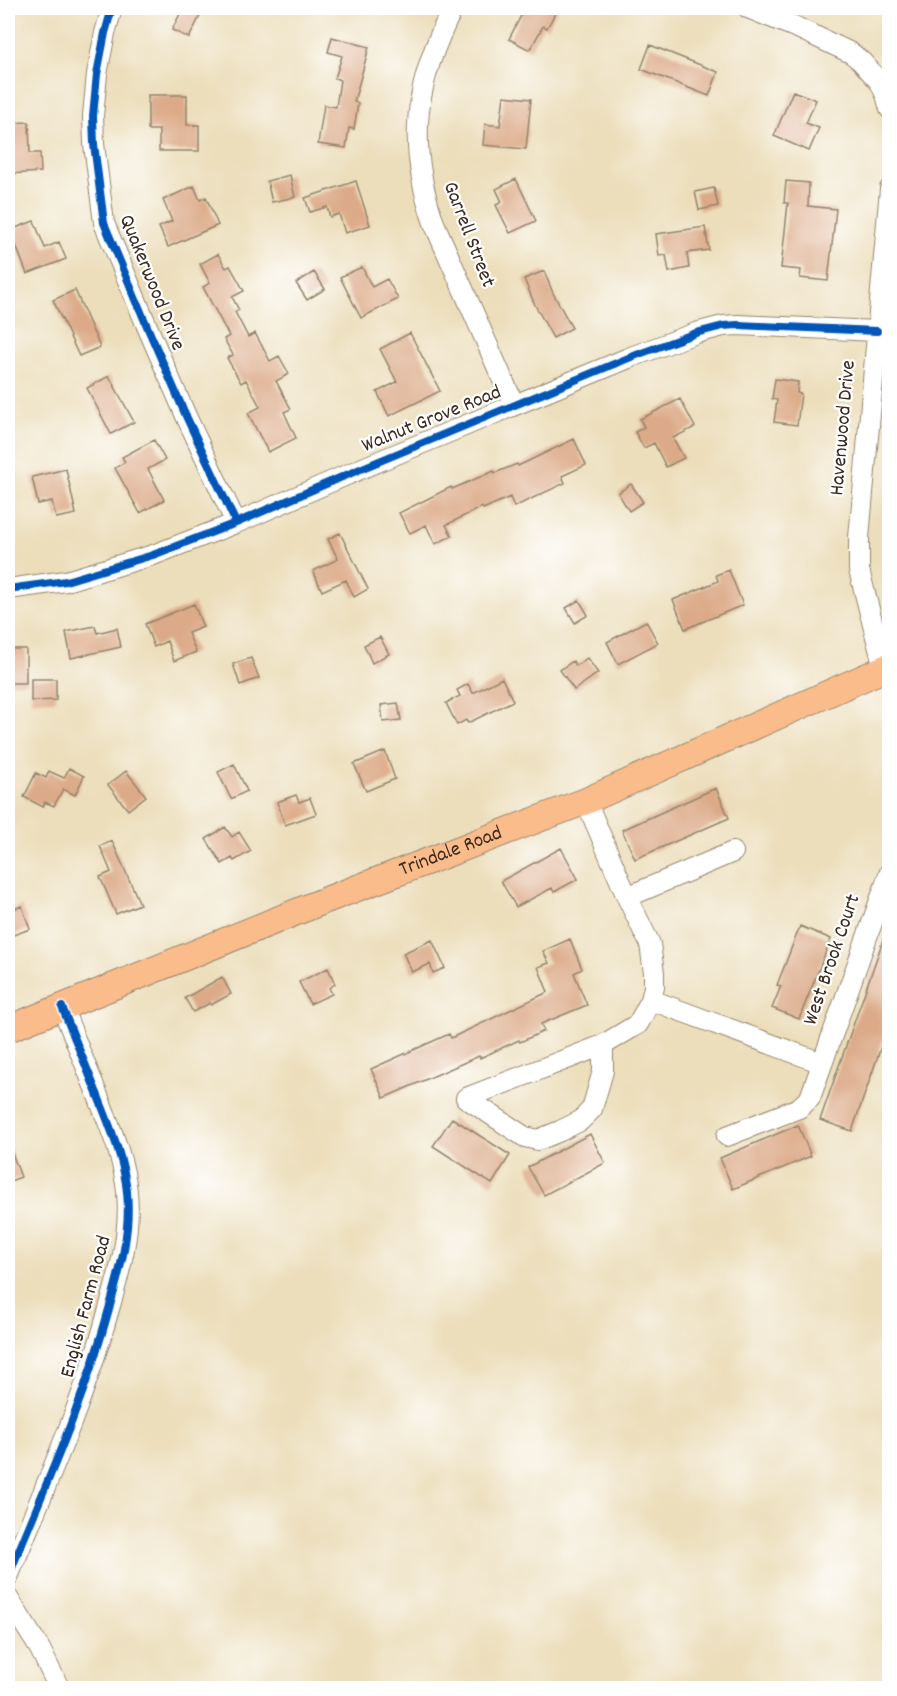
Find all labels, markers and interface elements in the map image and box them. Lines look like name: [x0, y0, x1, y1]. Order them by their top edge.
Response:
street label: Garrell Street: [434, 178, 502, 292]
street label: Quakerwood Drive: [110, 211, 192, 355]
street label: Havenwood Drive: [823, 359, 865, 497]
street label: Walnut Grove Road: [358, 378, 506, 462]
street label: Trindale Road: [395, 819, 507, 886]
street label: West Brook Court: [797, 890, 870, 1030]
street label: English Farm Road: [54, 1233, 120, 1381]

